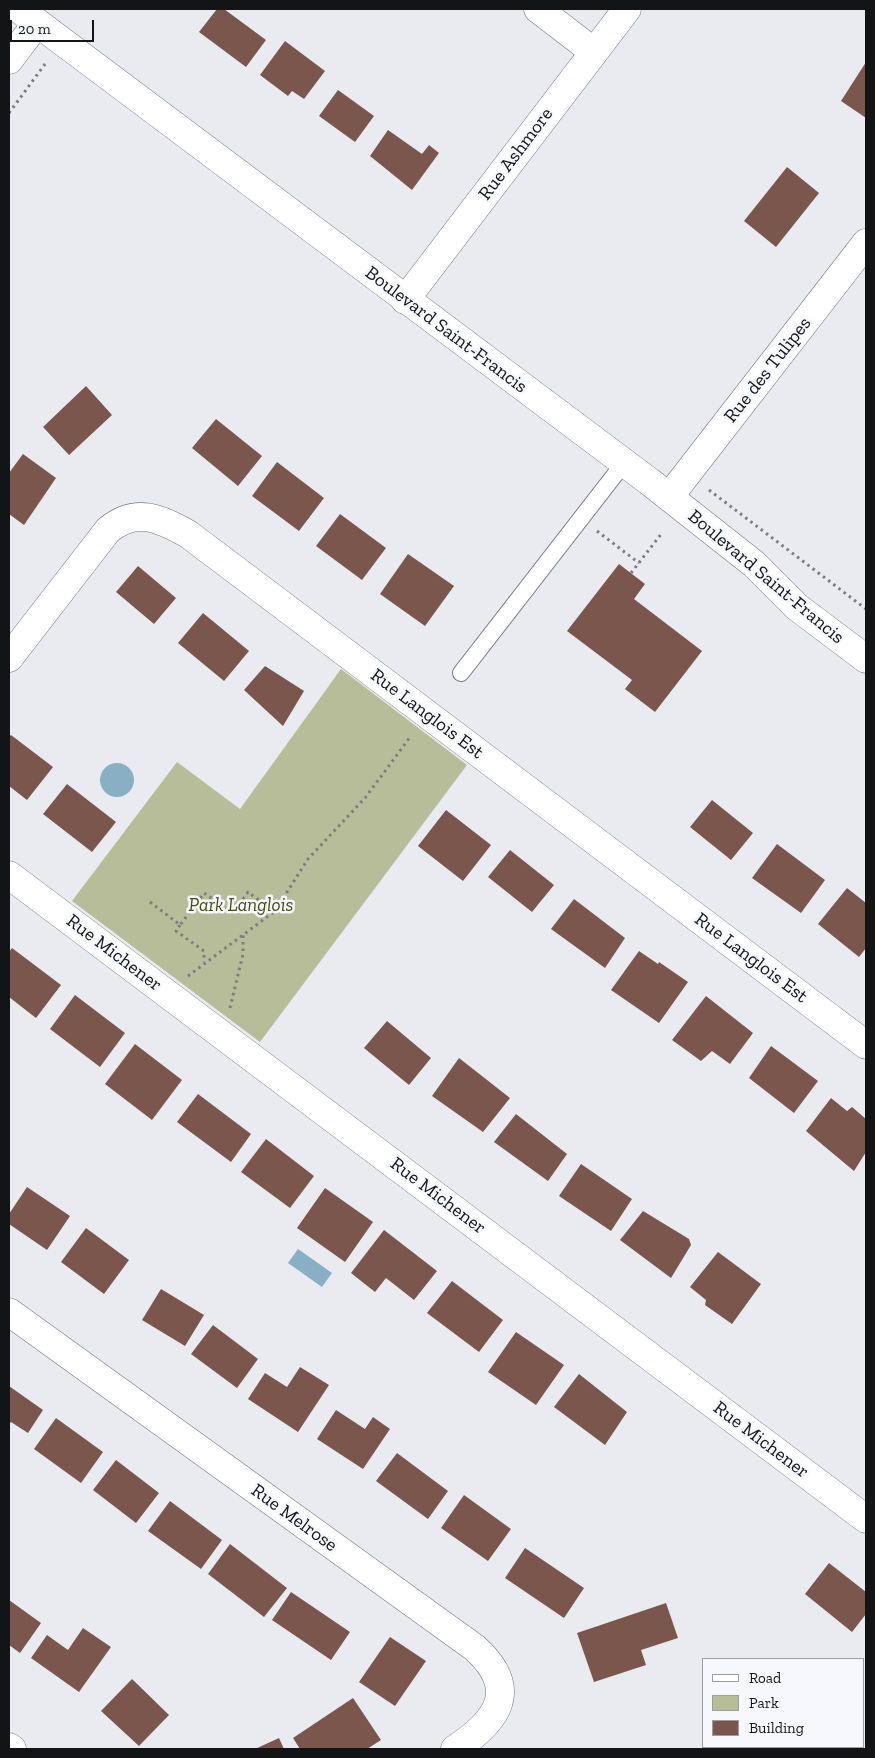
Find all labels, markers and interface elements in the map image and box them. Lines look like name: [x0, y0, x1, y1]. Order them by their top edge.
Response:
scale bar: [12, 10, 96, 42]
text: 20 m: [18, 20, 51, 38]
street label: Rue Ashmore: [474, 103, 558, 205]
street label: Boulevard Saint-Francis: [361, 262, 531, 398]
street label: Rue des Tulipes: [720, 312, 816, 428]
street label: Boulevard Saint-Francis: [683, 505, 849, 649]
street label: Rue Langlois Est: [366, 664, 488, 764]
park label: Park Langlois: [189, 895, 293, 917]
street label: Rue Langlois Est: [690, 908, 812, 1008]
street label: Rue Michener: [62, 910, 166, 996]
street label: Rue Michener: [386, 1153, 490, 1239]
street label: Rue Michener: [709, 1397, 813, 1483]
street label: Rue Melrose: [246, 1479, 342, 1557]
legend: [702, 1658, 865, 1748]
text: Road: [749, 1669, 781, 1687]
text: Park: [749, 1694, 779, 1712]
text: Building: [749, 1719, 804, 1737]

